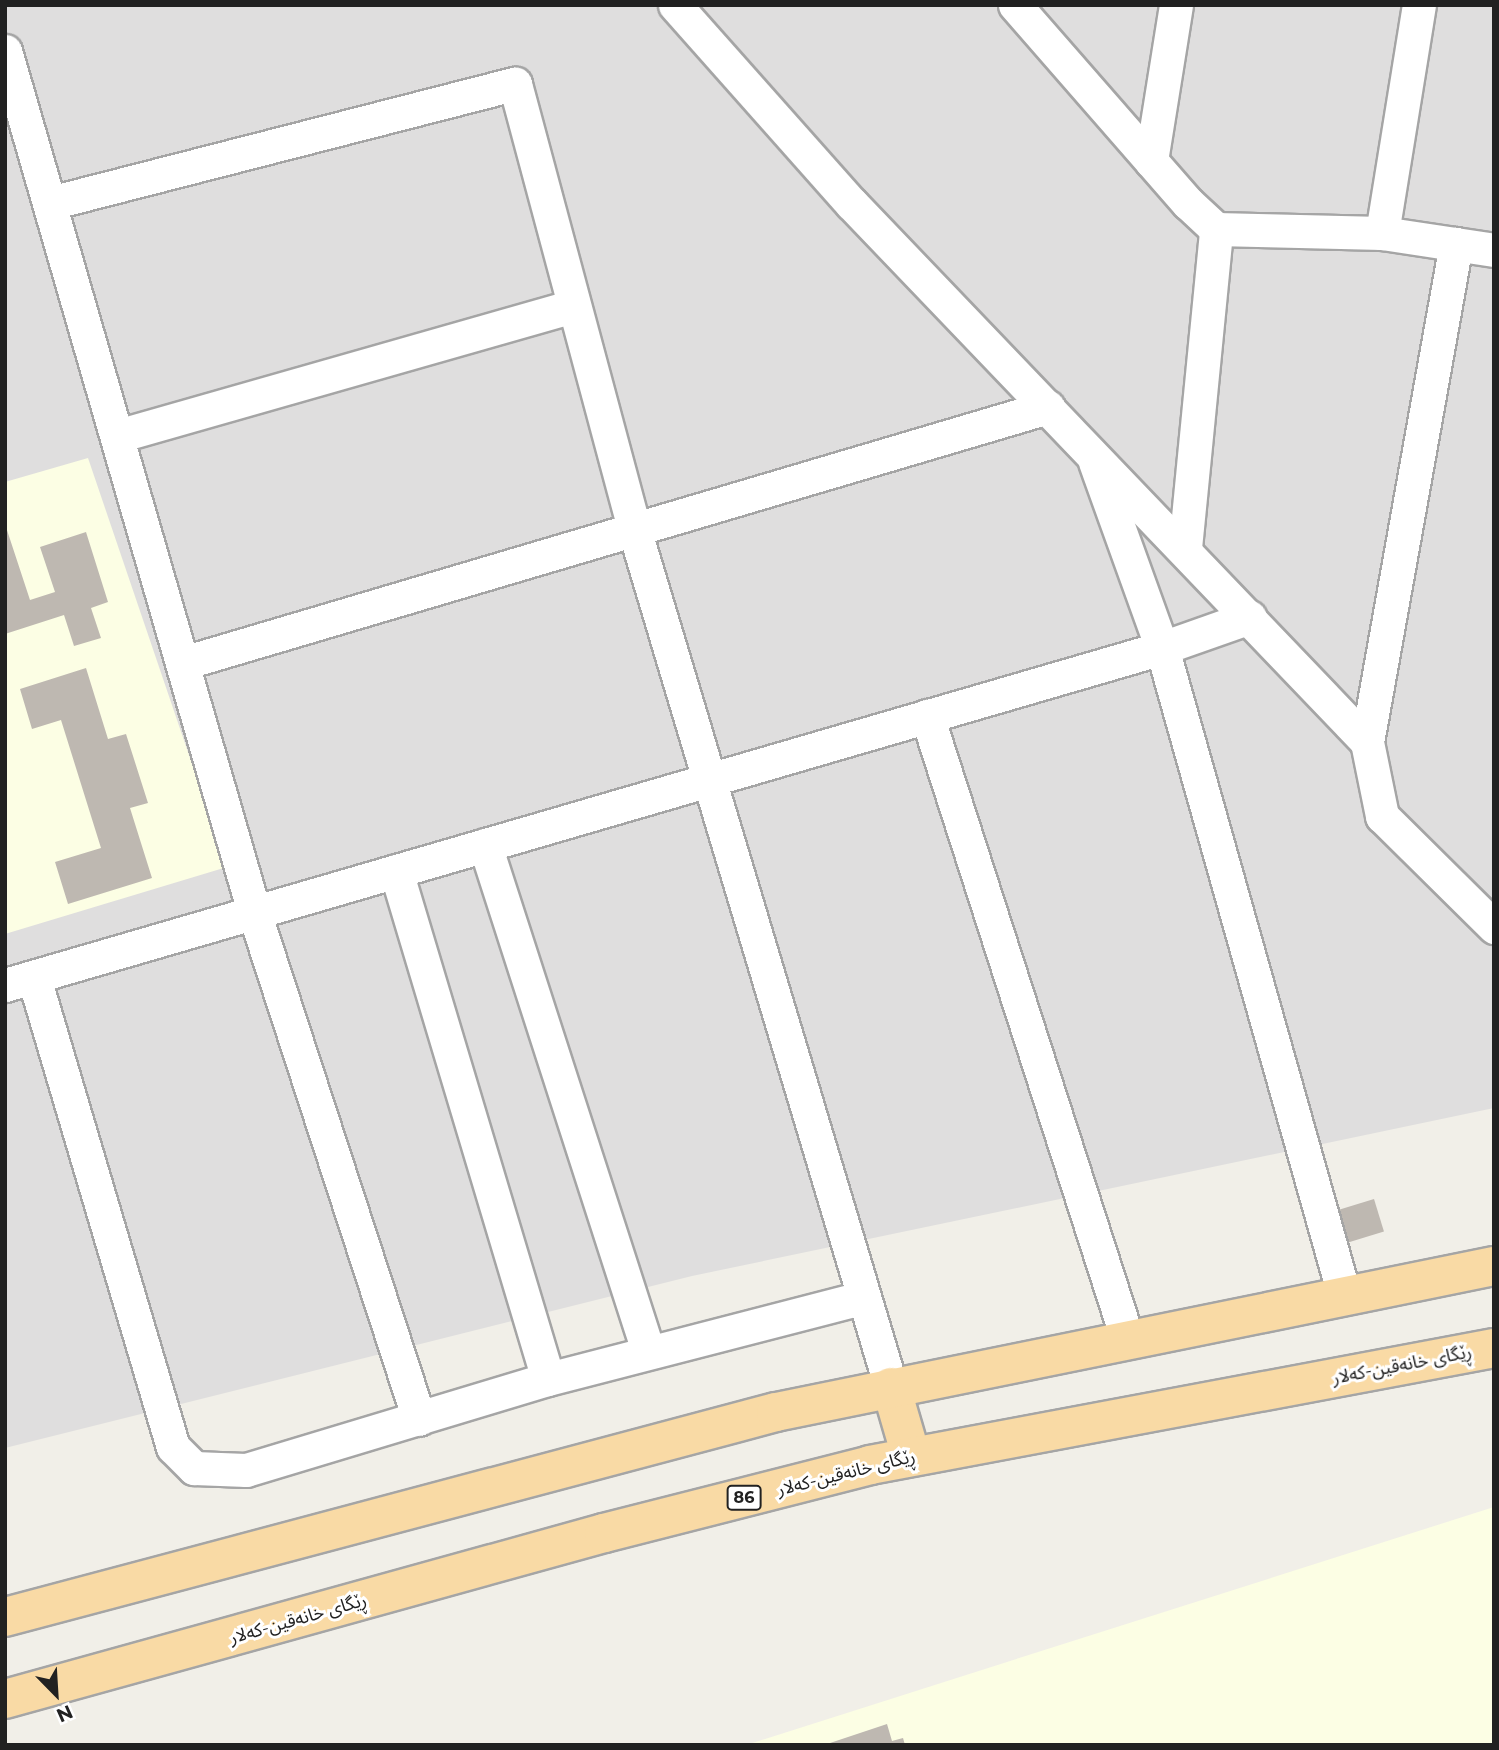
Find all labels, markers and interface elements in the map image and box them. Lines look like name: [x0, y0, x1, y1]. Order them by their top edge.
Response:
street label: ڕێگای خانەقین-کەلار: [1330, 1341, 1474, 1389]
street label: ڕێگای خانەقین-کەلار: [775, 1445, 917, 1501]
road number: 86: [726, 1486, 762, 1510]
street label: ڕێگای خانەقین-کەلار: [227, 1589, 369, 1649]
north arrow: [21, 1659, 91, 1729]
text: N: [53, 1700, 76, 1727]

